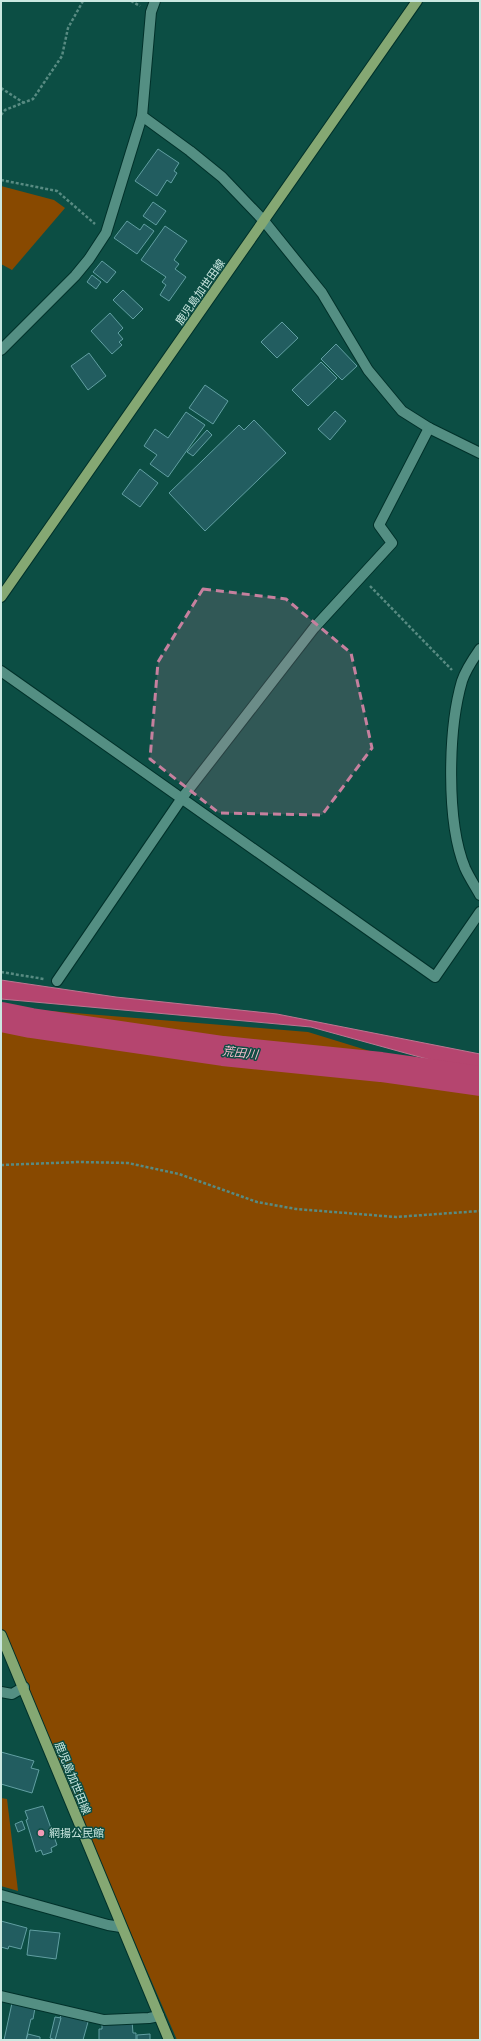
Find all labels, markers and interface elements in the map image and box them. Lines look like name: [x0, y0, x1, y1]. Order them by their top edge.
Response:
street label: 鹿児島加世田線: [171, 256, 228, 328]
water label: 荒田川: [221, 1042, 261, 1063]
street label: 鹿児島加世田線: [52, 1739, 95, 1816]
place label: 網揚公民館: [49, 1825, 104, 1840]
marker: 網揚公民館: [36, 1828, 46, 1838]

